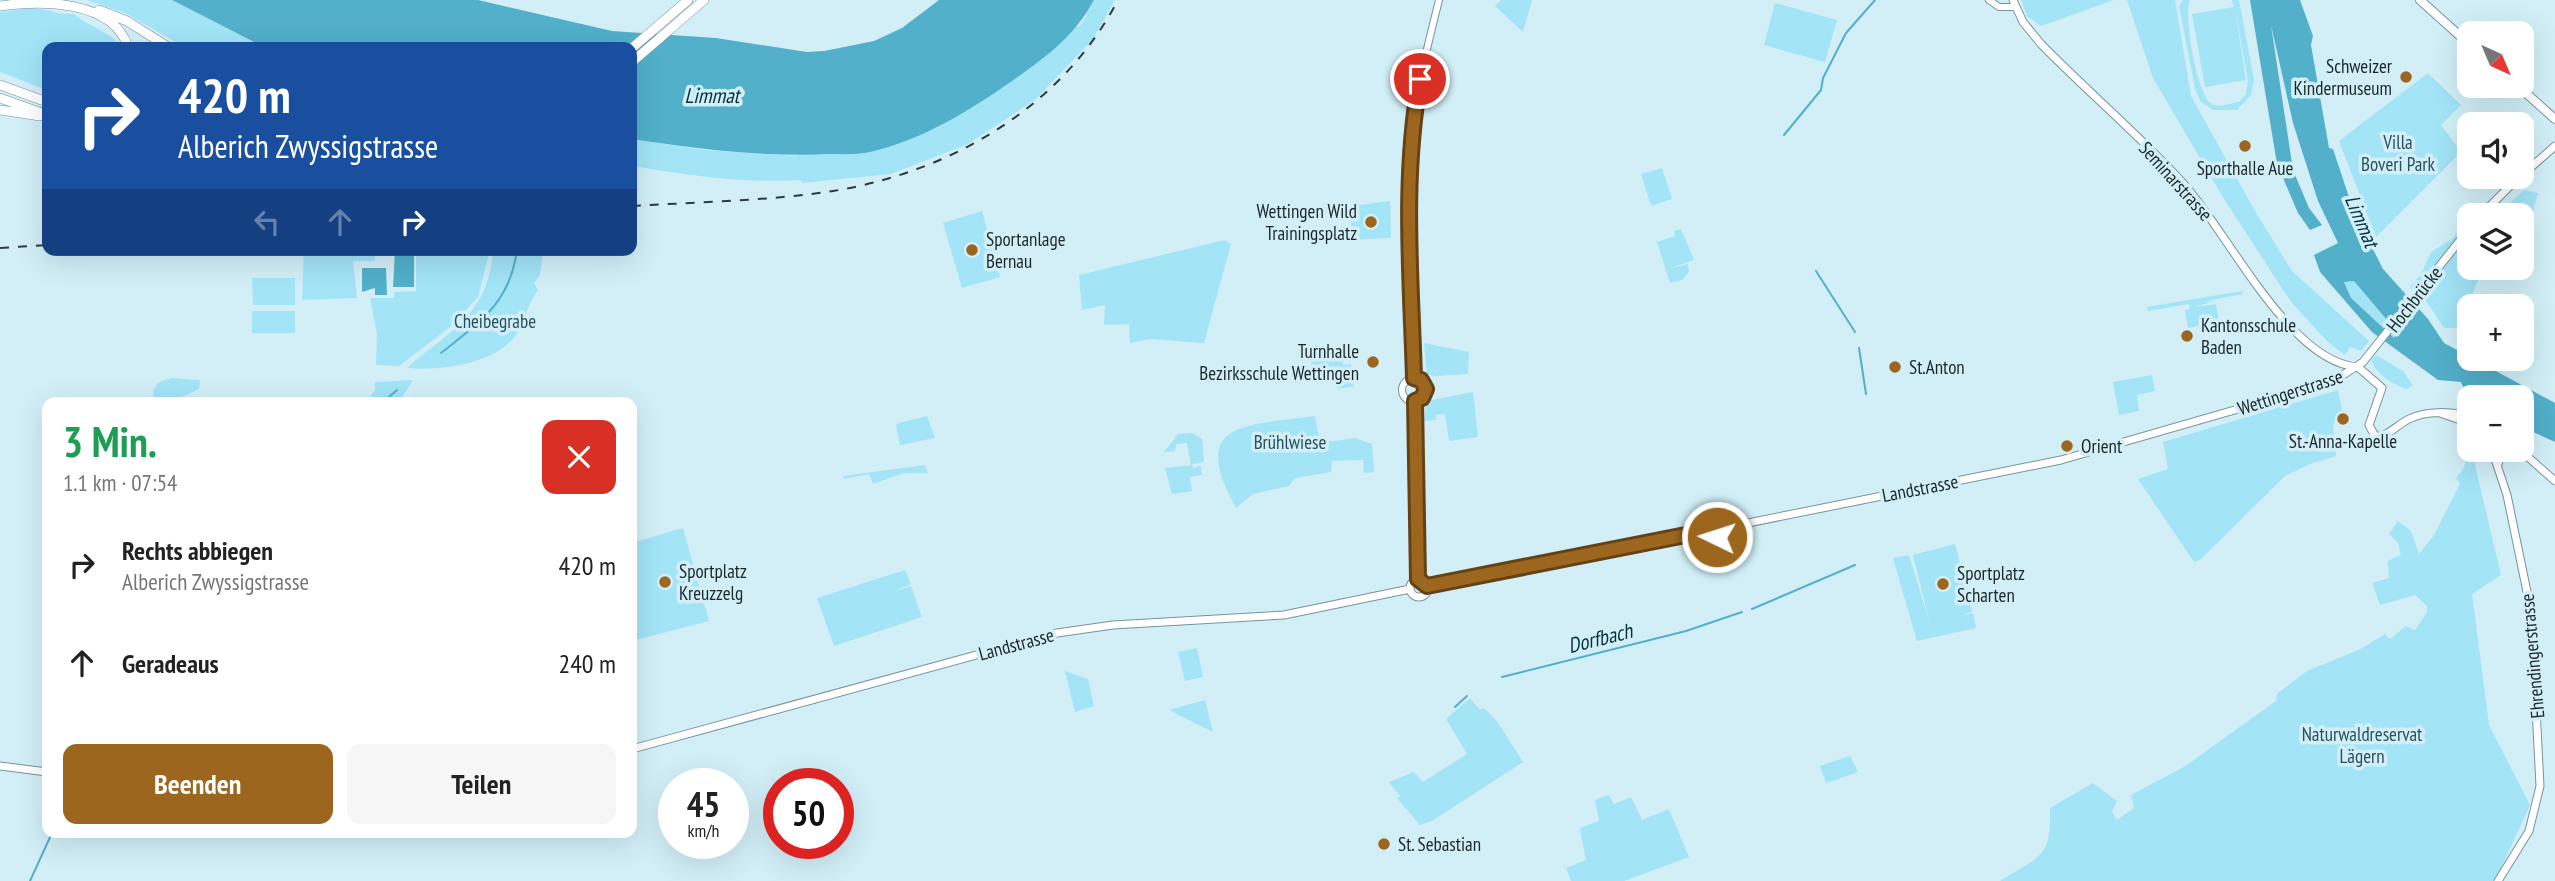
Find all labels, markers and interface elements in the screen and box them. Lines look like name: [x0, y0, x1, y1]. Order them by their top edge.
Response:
north arrow: [2457, 21, 2534, 98]
map controls: [2457, 21, 2534, 462]
pin: [1390, 49, 1450, 109]
place label: Schweizer Kindermuseum: [2293, 54, 2393, 100]
icon: arrive: [1401, 60, 1439, 98]
text: 420 m: [178, 63, 291, 127]
marker: Schweizer Kindermuseum: [2398, 69, 2414, 85]
icon: right: [63, 70, 154, 161]
water label: Limmat: [685, 82, 742, 109]
button: sound: [2457, 112, 2534, 189]
text: Alberich Zwyssigstrasse: [178, 125, 438, 167]
park label: Villa Boveri Park: [2361, 130, 2436, 176]
street label: Seminarstrasse: [2134, 136, 2218, 226]
marker: Sporthalle Aue: [2237, 138, 2253, 154]
place label: Sporthalle Aue: [2197, 156, 2294, 180]
water label: Limmat: [2339, 191, 2386, 254]
place label: Wettingen Wild Trainingsplatz: [1256, 199, 1357, 245]
icon: left: [248, 203, 286, 241]
icon: ahead: [321, 203, 359, 241]
icon: right: [394, 203, 432, 241]
button: layers: [2457, 203, 2534, 280]
marker: Wettingen Wild Trainingsplatz: [1363, 214, 1379, 230]
place label: Sportanlage Bernau: [986, 227, 1066, 273]
marker: Sportanlage Bernau: [964, 242, 980, 258]
street label: Hochbrücke: [2381, 261, 2447, 337]
button: +: [2457, 294, 2534, 371]
park label: Cheibegrabe: [454, 309, 536, 333]
place label: Kantonsschule Baden: [2201, 313, 2296, 359]
marker: Kantonsschule Baden: [2179, 328, 2195, 344]
place label: Turnhalle Bezirksschule Wettingen: [1199, 339, 1359, 385]
marker: Turnhalle Bezirksschule Wettingen: [1365, 354, 1381, 370]
place label: St.Anton: [1909, 355, 1965, 379]
marker: St.Anton: [1887, 359, 1903, 375]
street label: Wettingerstrasse: [2234, 364, 2346, 420]
button: −: [2457, 385, 2534, 462]
marker: St.-Anna-Kapelle: [2335, 411, 2351, 427]
text: 3 Min.: [63, 414, 157, 469]
button: close: [542, 420, 616, 494]
place label: St.-Anna-Kapelle: [2289, 429, 2397, 453]
park label: Brühlwiese: [1254, 430, 1326, 454]
place label: Orient: [2081, 434, 2123, 458]
marker: Orient: [2059, 438, 2075, 454]
text: 1.1 km · 07:54: [63, 468, 177, 497]
street label: Landstrasse: [1880, 469, 1960, 507]
position arrow: [1680, 500, 1754, 574]
text: Rechts abbiegen: [122, 534, 273, 567]
icon: right: [63, 546, 101, 584]
text: 420 m: [558, 549, 616, 582]
place label: Sportplatz Kreuzzelg: [679, 559, 747, 605]
place label: Sportplatz Scharten: [1957, 561, 2025, 607]
text: Alberich Zwyssigstrasse: [122, 567, 309, 596]
marker: Sportplatz Kreuzzelg: [657, 574, 673, 590]
marker: Sportplatz Scharten: [1935, 576, 1951, 592]
street label: Ehrendingerstrasse: [2515, 593, 2549, 719]
water label: Dorfbach: [1565, 617, 1637, 659]
street label: Landstrasse: [976, 622, 1056, 666]
icon: ahead: [63, 644, 101, 682]
text: Geradeaus: [122, 647, 219, 680]
text: 240 m: [558, 647, 616, 680]
park label: Naturwaldreservat Lägern: [2302, 722, 2423, 768]
button: Beenden: [63, 744, 333, 824]
button: Teilen: [347, 744, 616, 824]
speed limit sign: 50: [763, 768, 854, 859]
text: 45: [687, 781, 720, 827]
text: km/h: [688, 819, 719, 842]
place label: St. Sebastian: [1398, 832, 1481, 856]
marker: St. Sebastian: [1376, 836, 1392, 852]

